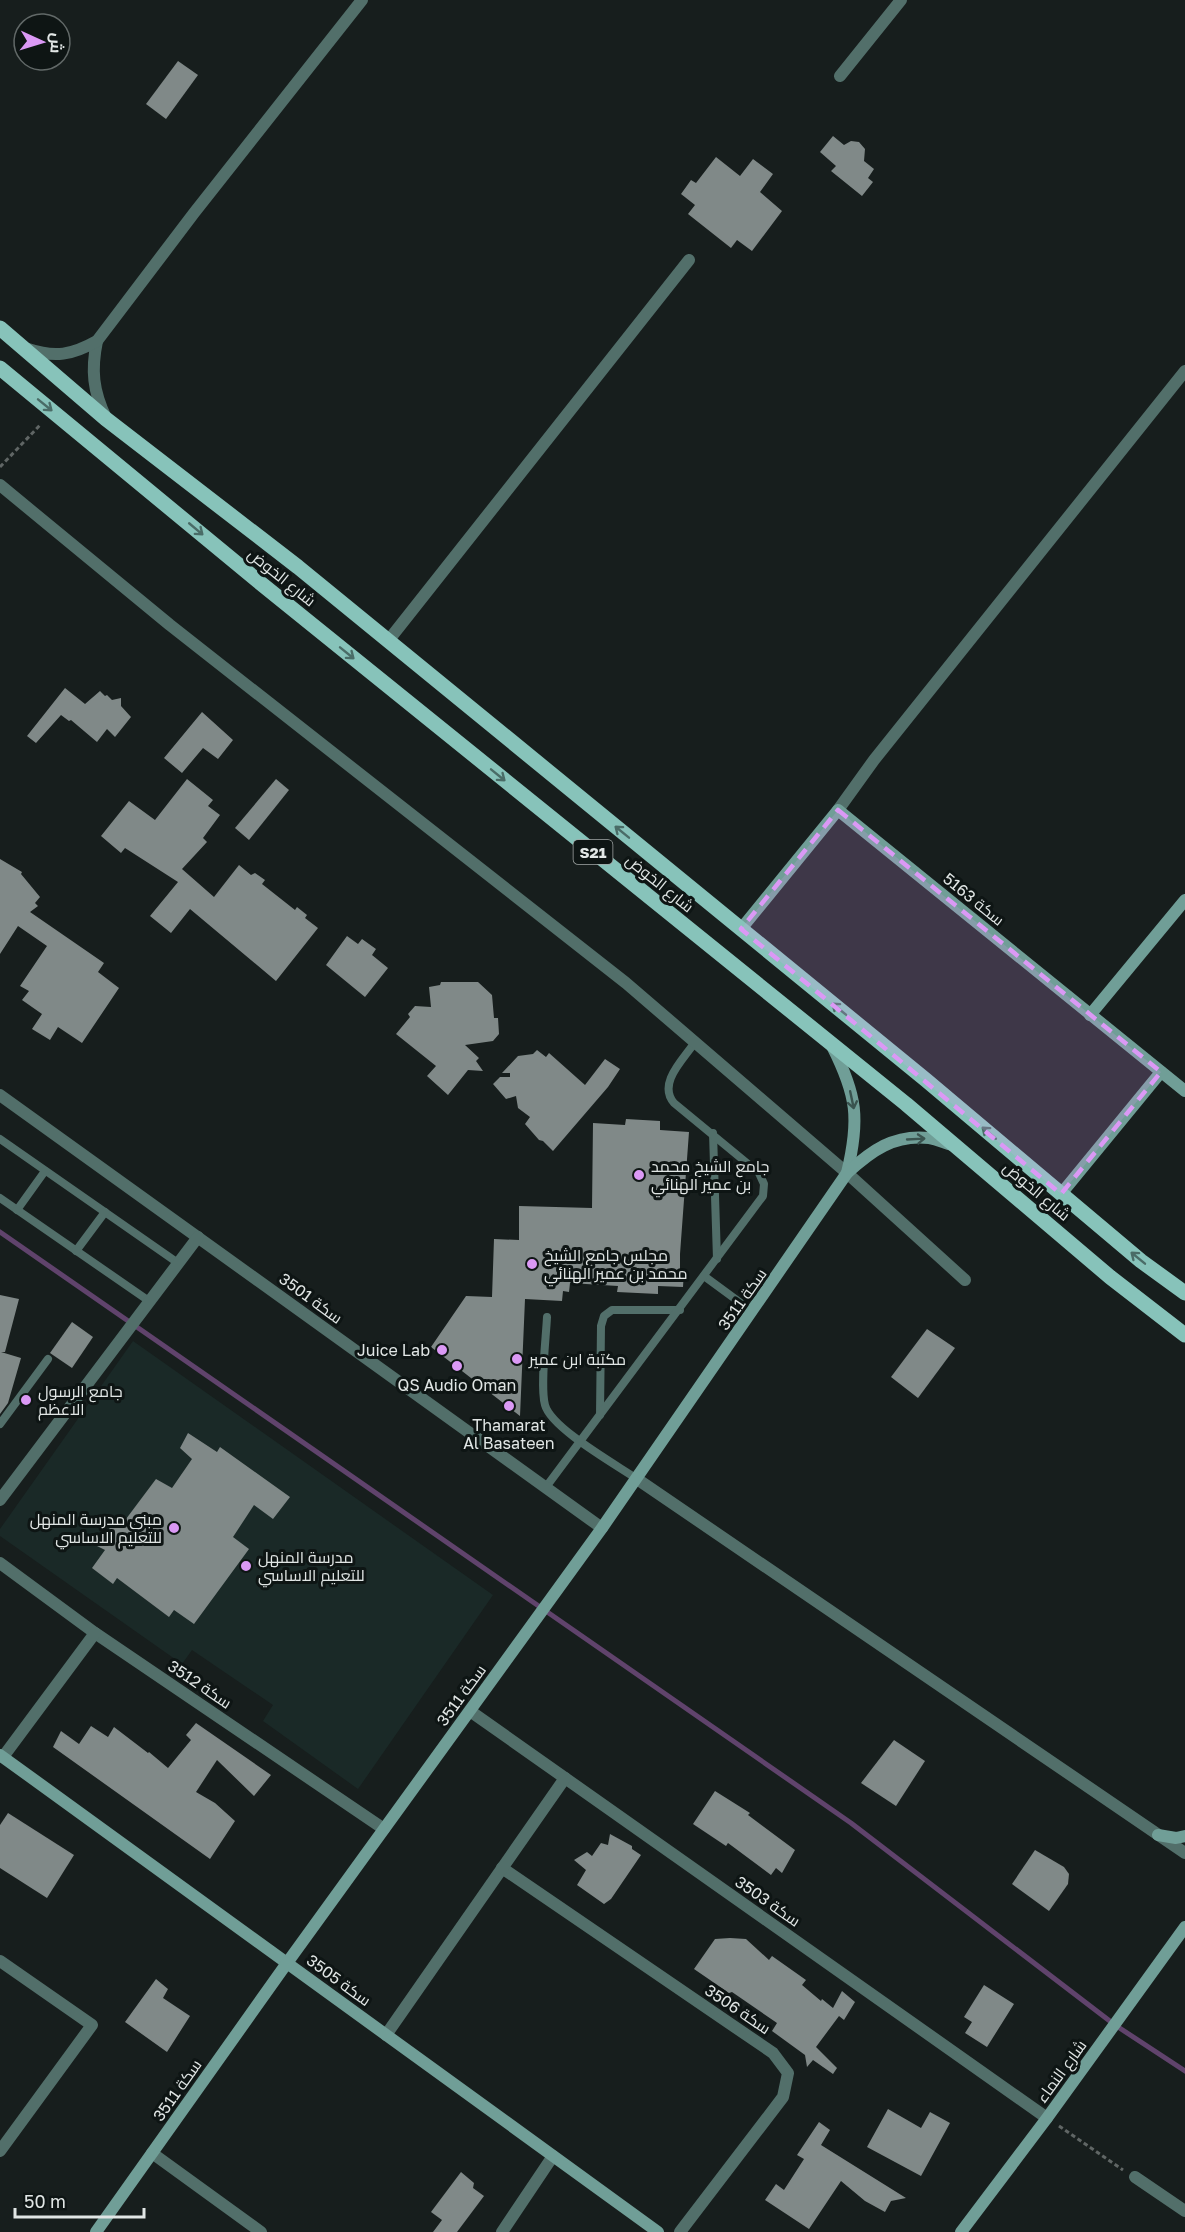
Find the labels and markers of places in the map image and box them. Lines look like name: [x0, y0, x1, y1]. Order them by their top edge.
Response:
place label: جامع الشيخ محمد بن عمير الهنائي: [651, 1156, 769, 1198]
marker: جامع الشيخ محمد بن عمير الهنائي: [632, 1168, 646, 1182]
place label: مجلس جامع الشيخ محمد بن عمير الهنائي: [544, 1245, 688, 1287]
marker: مجلس جامع الشيخ محمد بن عمير الهنائي: [525, 1257, 539, 1271]
place label: Juice Lab: [357, 1340, 430, 1360]
marker: Juice Lab: [435, 1343, 449, 1357]
place label: مكتبة ابن عمير: [528, 1349, 626, 1370]
marker: مكتبة ابن عمير: [510, 1352, 524, 1366]
marker: QS Audio Oman: [450, 1359, 464, 1373]
place label: QS Audio Oman: [398, 1375, 516, 1395]
place label: جامع الرسول الاعظم: [38, 1381, 123, 1421]
marker: جامع الرسول الاعظم: [19, 1393, 33, 1407]
marker: Thamarat Al Basateen: [502, 1399, 516, 1413]
place label: Thamarat Al Basateen: [463, 1415, 555, 1453]
place label: مبنى مدرسة المنهل للتعليم الاساسي: [30, 1509, 162, 1550]
marker: مبنى مدرسة المنهل للتعليم الاساسي: [167, 1521, 181, 1535]
place label: مدرسة المنهل للتعليم الاساسي: [258, 1547, 365, 1588]
marker: مدرسة المنهل للتعليم الاساسي: [239, 1559, 253, 1573]

